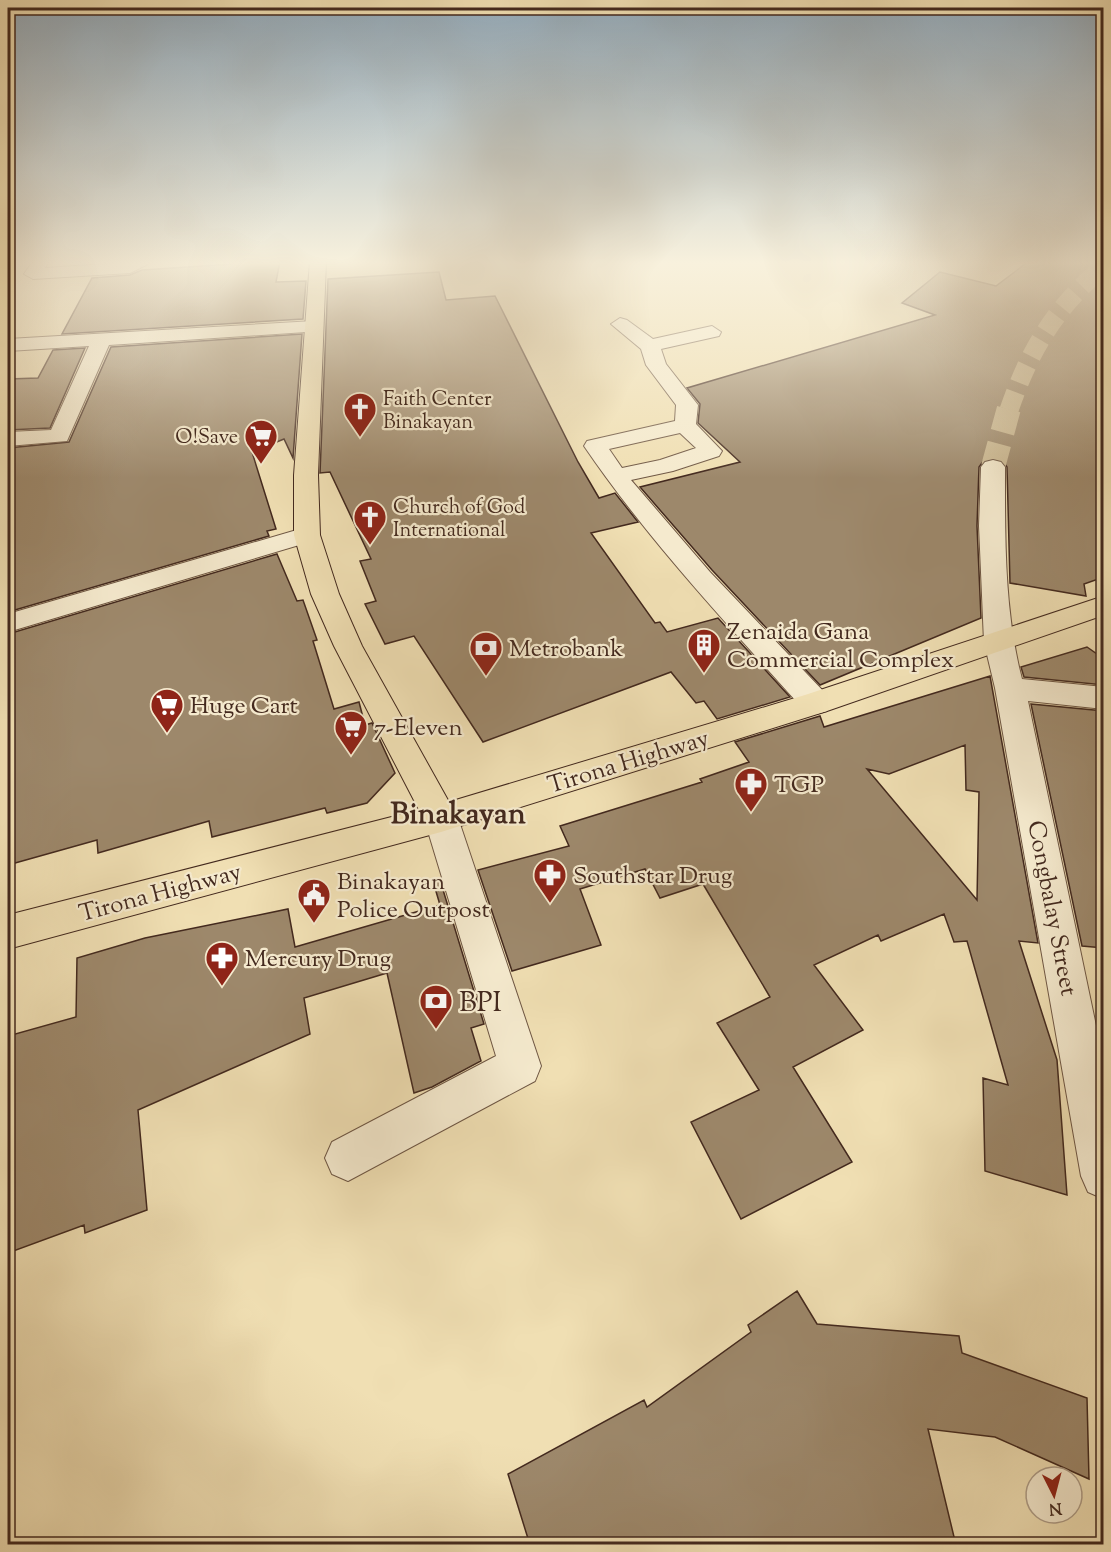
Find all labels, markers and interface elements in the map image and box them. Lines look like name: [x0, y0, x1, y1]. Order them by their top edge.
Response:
place label: Faith Center Binakayan: [383, 386, 492, 438]
church icon: Faith Center Binakayan: [342, 391, 378, 438]
supermarket icon: O!Save: [243, 418, 279, 465]
place label: O!Save: [175, 424, 238, 453]
place label: Church of God International: [393, 494, 525, 546]
church icon: Church of God International: [352, 499, 388, 546]
place label: Zenaida Gana Commercial Complex: [727, 616, 954, 678]
building icon: Zenaida Gana Commercial Complex: [686, 627, 722, 674]
bank icon: Metrobank: [468, 630, 504, 677]
place label: Metrobank: [509, 633, 623, 667]
supermarket icon: Huge Cart: [149, 687, 185, 734]
place label: Huge Cart: [190, 690, 298, 724]
supermarket icon: 7-Eleven: [333, 709, 369, 756]
place label: 7-Eleven: [374, 712, 463, 746]
street label: Tirona Highway: [544, 722, 713, 804]
pharmacy icon: TGP: [733, 766, 769, 813]
place label: TGP: [774, 769, 824, 803]
district label: Binakayan: [390, 794, 526, 837]
street label: Congbalay Street: [1017, 818, 1085, 999]
street label: Tirona Highway: [76, 856, 245, 932]
pharmacy icon: Southstar Drug: [532, 857, 568, 904]
place label: Southstar Drug: [573, 860, 733, 894]
place label: Binakayan Police Outpost: [337, 866, 490, 928]
public building icon: Binakayan Police Outpost: [296, 877, 332, 924]
pharmacy icon: Mercury Drug: [204, 940, 240, 987]
place label: Mercury Drug: [245, 943, 391, 977]
bank icon: BPI: [418, 983, 454, 1030]
place label: BPI: [459, 984, 502, 1024]
north arrow: [1024, 1465, 1084, 1525]
text: N: [1048, 1495, 1063, 1520]

